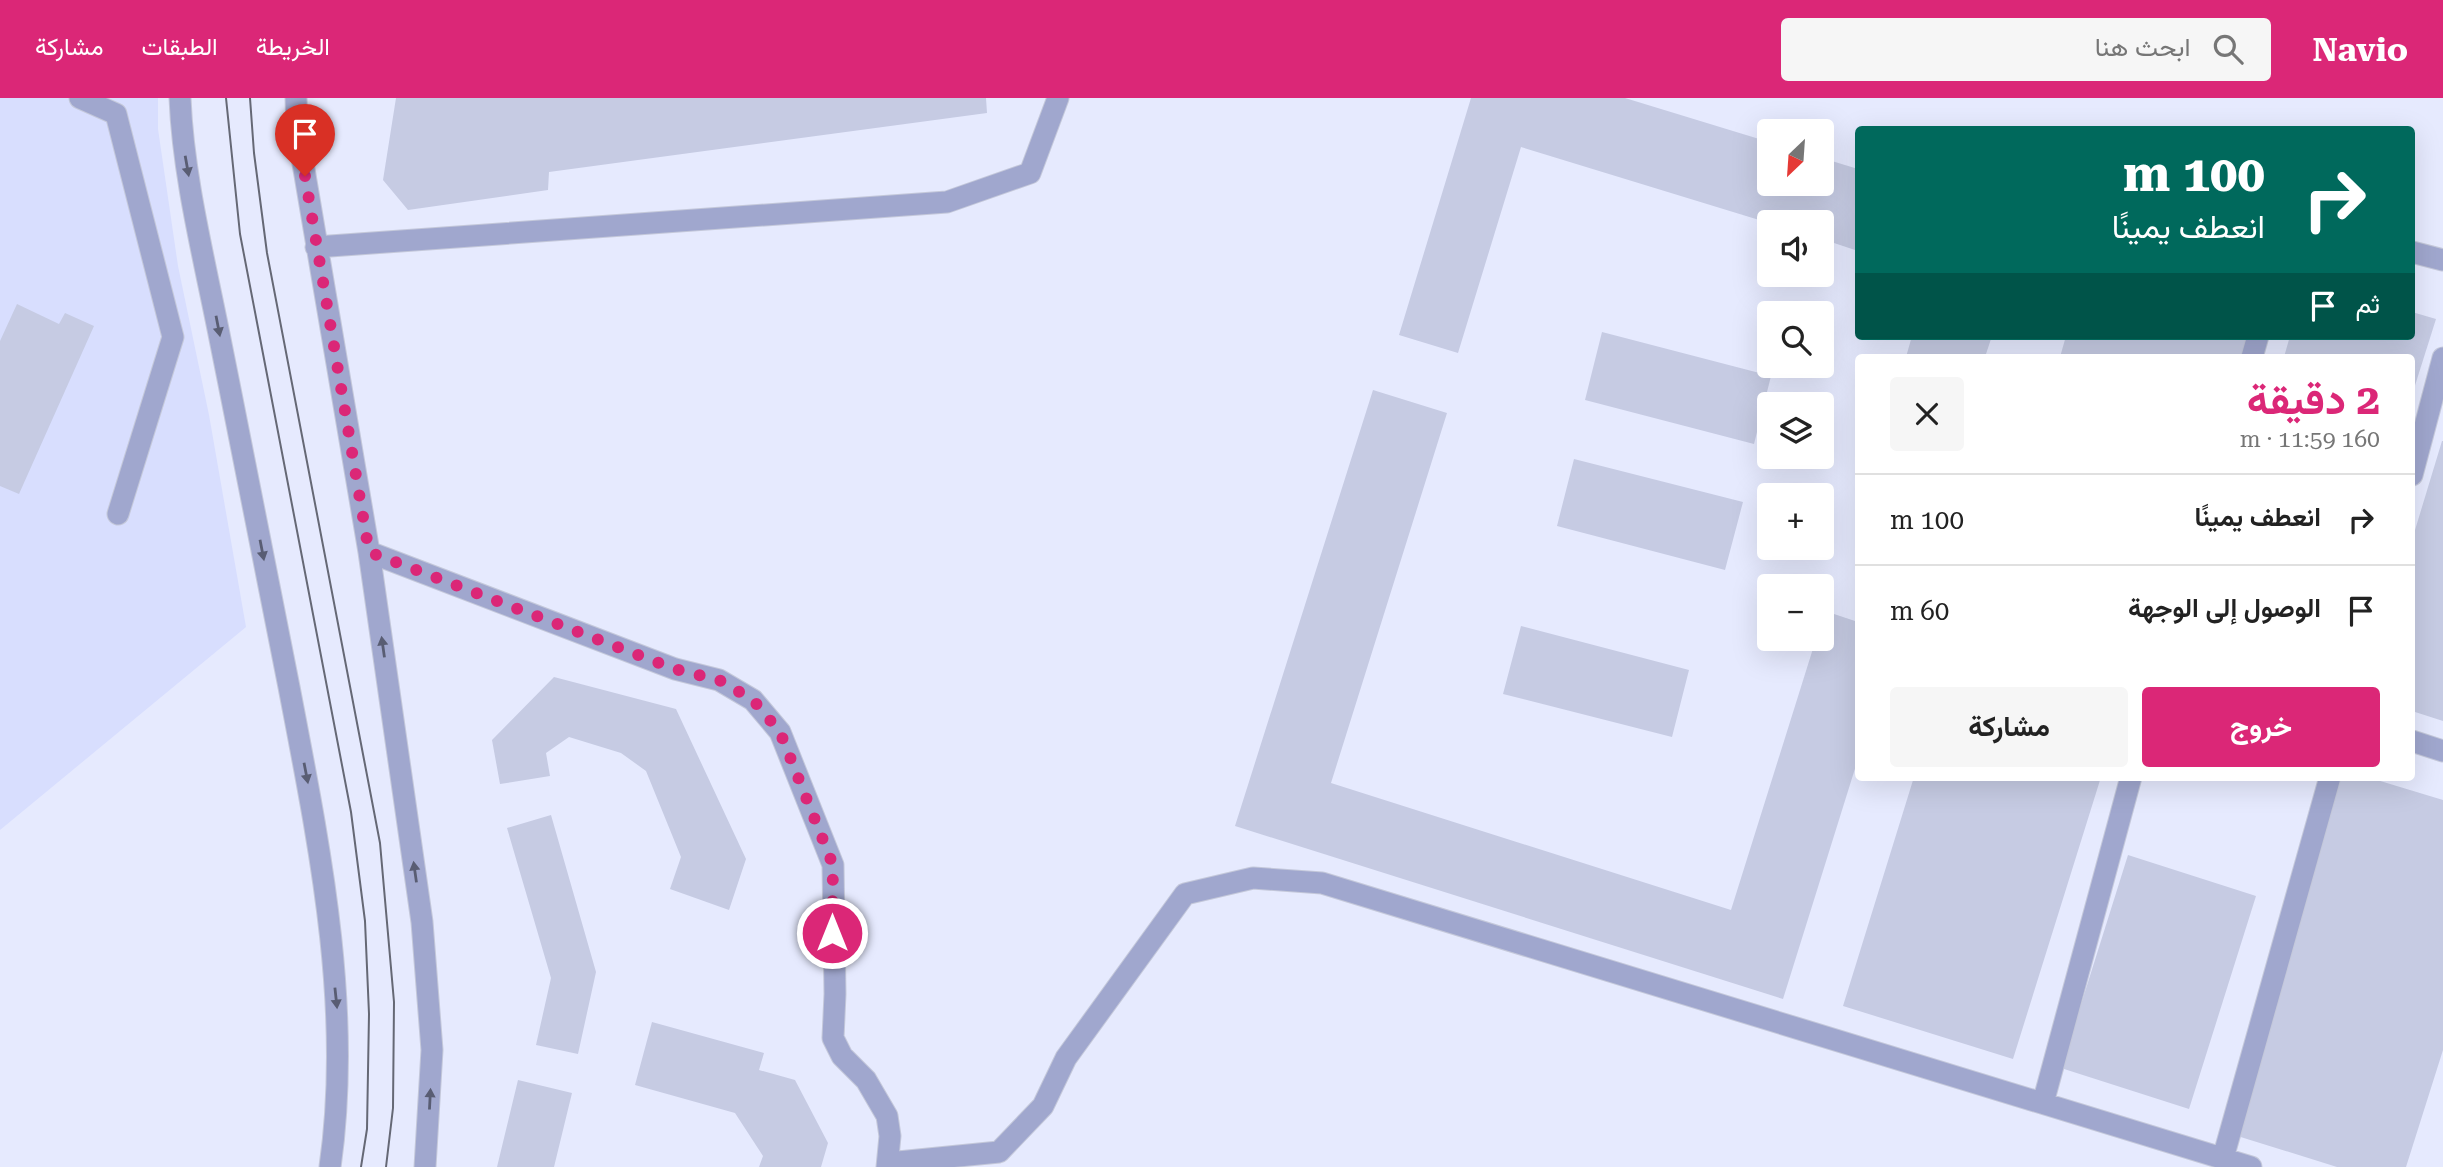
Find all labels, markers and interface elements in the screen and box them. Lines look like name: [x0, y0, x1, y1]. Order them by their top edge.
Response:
search box: [1781, 18, 2271, 81]
icon: search: [2209, 30, 2247, 68]
text: Navio: [2313, 30, 2408, 69]
text: ابحث هنا: [2095, 32, 2191, 62]
text: مشاركة: [35, 33, 103, 61]
text: الطبقات: [141, 33, 218, 61]
text: الخريطة: [256, 33, 330, 61]
pin: [275, 104, 335, 176]
icon: arrive: [286, 115, 324, 153]
north arrow: [1757, 119, 1834, 196]
map controls: [1757, 119, 1834, 651]
text: 100 m: [2123, 146, 2265, 203]
icon: right: [2289, 154, 2380, 245]
one-way arrow: [182, 155, 193, 177]
text: انعطف يمينًا: [2112, 208, 2265, 246]
button: sound: [1757, 210, 1834, 287]
icon: arrive: [2304, 287, 2342, 325]
text: ثم: [2356, 289, 2380, 319]
button: search: [1757, 301, 1834, 378]
one-way arrow: [212, 315, 223, 337]
text: 2 دقيقة: [2247, 375, 2380, 424]
button: close: [1890, 377, 1964, 451]
button: layers: [1757, 392, 1834, 469]
text: 160 m · 11:59: [2240, 426, 2380, 453]
button: +: [1757, 483, 1834, 560]
icon: right: [2342, 501, 2380, 539]
text: انعطف يمينًا: [2195, 502, 2321, 532]
text: 100 m: [1890, 505, 1964, 535]
one-way arrow: [256, 539, 267, 561]
button: −: [1757, 574, 1834, 651]
icon: arrive: [2342, 592, 2380, 630]
text: الوصول إلى الوجهة: [2128, 593, 2321, 623]
text: 60 m: [1890, 596, 1949, 626]
one-way arrow: [377, 636, 388, 658]
button: مشاركة: [1890, 687, 2128, 767]
button: خروج: [2142, 687, 2380, 767]
one-way arrow: [300, 762, 311, 784]
one-way arrow: [410, 861, 421, 883]
position arrow: [795, 896, 869, 970]
one-way arrow: [331, 987, 342, 1009]
one-way arrow: [424, 1088, 435, 1110]

